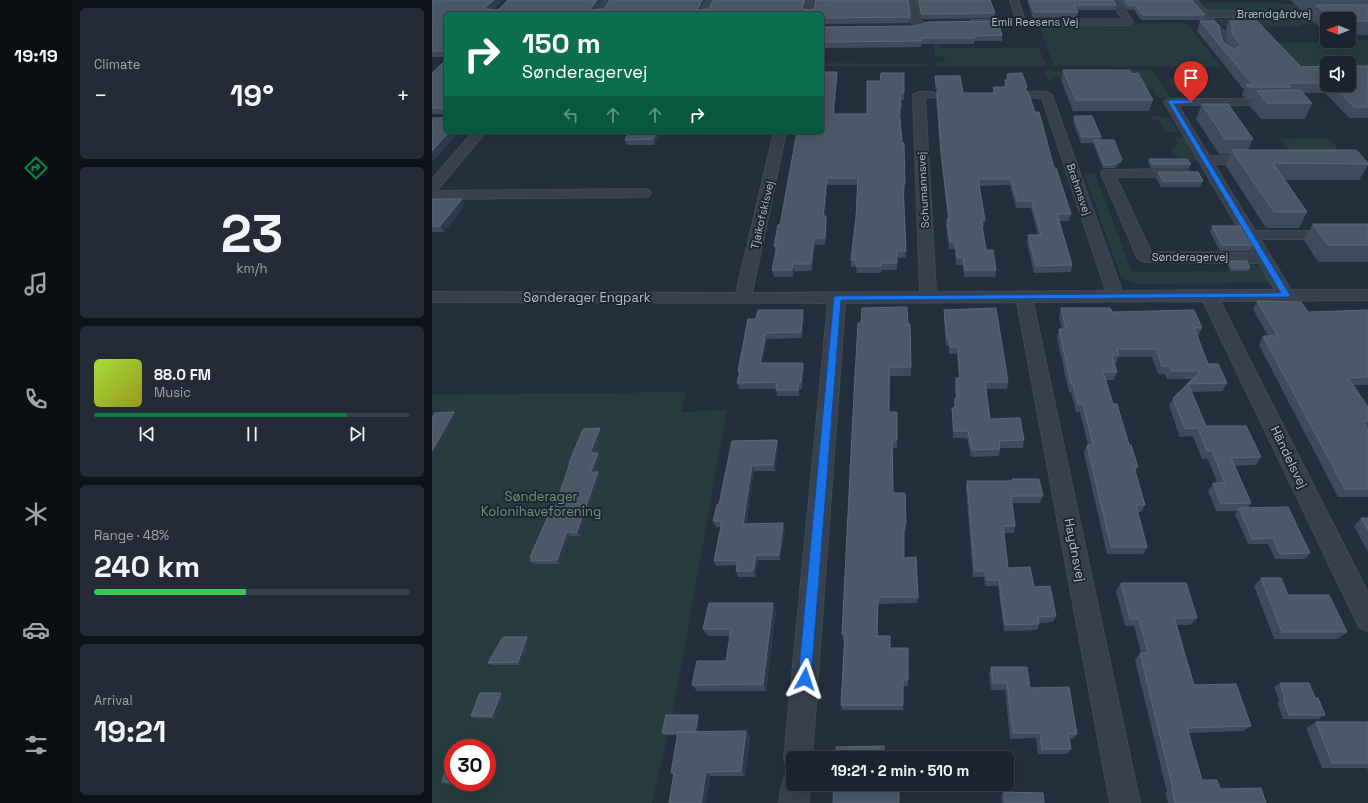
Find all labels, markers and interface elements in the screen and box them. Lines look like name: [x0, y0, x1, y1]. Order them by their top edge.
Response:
street label: Brændgårdvej: [1237, 7, 1312, 21]
north arrow: [1320, 12, 1356, 48]
map controls: [1320, 12, 1356, 92]
street label: Emil Reesens Vej: [992, 15, 1079, 29]
text: 150 m: [522, 25, 601, 61]
icon: right: [456, 28, 508, 80]
text: 19:19: [14, 44, 58, 67]
text: Climate: [94, 56, 140, 73]
button: sound: [1320, 56, 1356, 92]
text: Sønderagervej: [522, 60, 647, 83]
pin: [1174, 61, 1208, 102]
icon: arrive: [1180, 67, 1202, 89]
text: 19°: [230, 76, 274, 115]
text: −: [94, 81, 108, 109]
text: +: [396, 81, 410, 109]
icon: left: [560, 104, 582, 126]
icon: ahead: [602, 104, 624, 126]
icon: ahead: [644, 104, 666, 126]
icon: right: [686, 104, 708, 126]
street label: Schumannsvej: [914, 151, 932, 229]
icon: directions: [22, 154, 50, 182]
street label: Brahmsvej: [1064, 161, 1095, 217]
street label: Tjaikofskisvej: [747, 179, 777, 251]
text: 23: [221, 201, 283, 267]
street label: Sønderagervej: [1152, 250, 1229, 264]
text: km/h: [237, 260, 267, 277]
icon: music: [22, 270, 50, 298]
street label: Sønderager Engpark: [523, 289, 651, 306]
text: 88.0 FM: [154, 365, 211, 384]
text: Music: [154, 384, 191, 401]
icon: phone: [22, 385, 50, 413]
icon: previous: [136, 423, 158, 445]
icon: pause: [241, 423, 263, 445]
icon: next: [346, 423, 368, 445]
street label: Händelsvej: [1267, 423, 1311, 491]
park label: Sønderager Kolonihaveforening: [481, 488, 601, 520]
icon: climate: [22, 500, 50, 528]
street label: Haydnsvej: [1061, 517, 1089, 583]
text: Range · 48%: [94, 527, 169, 544]
text: 240 km: [94, 547, 200, 586]
icon: car: [22, 616, 50, 644]
position arrow: [784, 658, 826, 700]
text: Arrival: [94, 692, 133, 709]
text: 19:21: [94, 712, 166, 751]
icon: filters: [22, 731, 50, 759]
speed limit sign: 30: [444, 739, 496, 791]
text: 19:21 · 2 min · 510 m: [831, 761, 969, 780]

